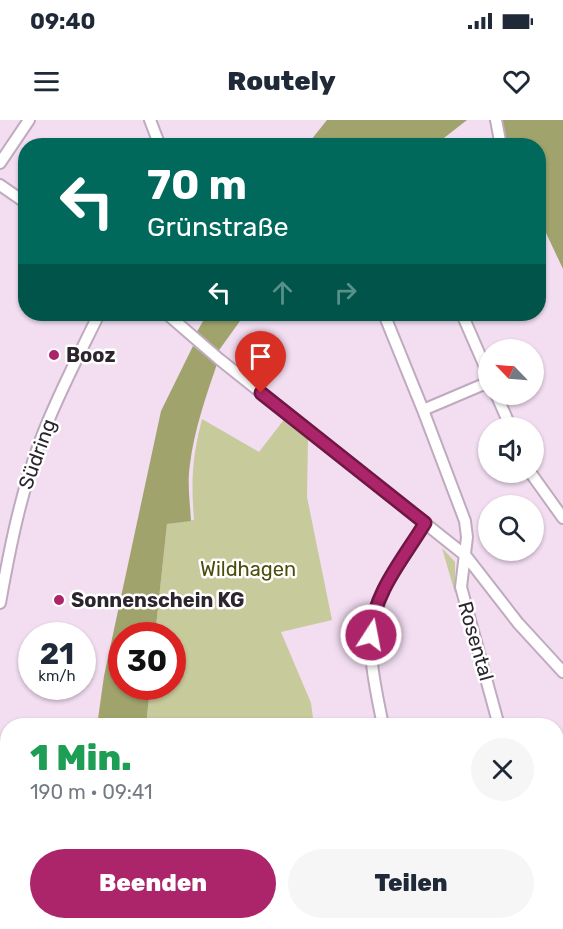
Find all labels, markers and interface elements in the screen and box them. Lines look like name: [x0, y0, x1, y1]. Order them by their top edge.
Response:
text: 09:40: [30, 8, 95, 35]
icon: menu: [30, 65, 63, 98]
text: Routely: [227, 65, 336, 97]
icon: heart: [500, 65, 533, 98]
text: 70 m: [147, 160, 247, 210]
icon: left: [48, 162, 126, 240]
text: Grünstraße: [147, 211, 289, 243]
icon: left: [203, 276, 236, 309]
icon: ahead: [266, 276, 299, 309]
icon: right: [329, 276, 362, 309]
pin: [235, 331, 286, 393]
north arrow: [478, 339, 544, 405]
map controls: [478, 339, 544, 561]
icon: arrive: [244, 340, 277, 373]
place label: Booz: [66, 343, 116, 367]
marker: Booz: [47, 348, 61, 362]
street label: Südring: [13, 416, 61, 492]
button: sound: [478, 417, 544, 483]
button: search: [478, 495, 544, 561]
park label: Wildhagen: [200, 557, 296, 581]
place label: Sonnenschein KG: [71, 588, 244, 612]
marker: Sonnenschein KG: [52, 593, 66, 607]
street label: Rosental: [453, 598, 499, 684]
position arrow: [339, 603, 403, 667]
speed limit sign: 30: [108, 622, 186, 700]
text: 21: [40, 636, 74, 672]
text: km/h: [38, 667, 76, 685]
text: 1 Min.: [30, 736, 132, 779]
button: close: [471, 738, 534, 801]
text: 190 m · 09:41: [30, 780, 152, 804]
button: Beenden: [30, 849, 276, 918]
button: Teilen: [288, 849, 534, 918]

